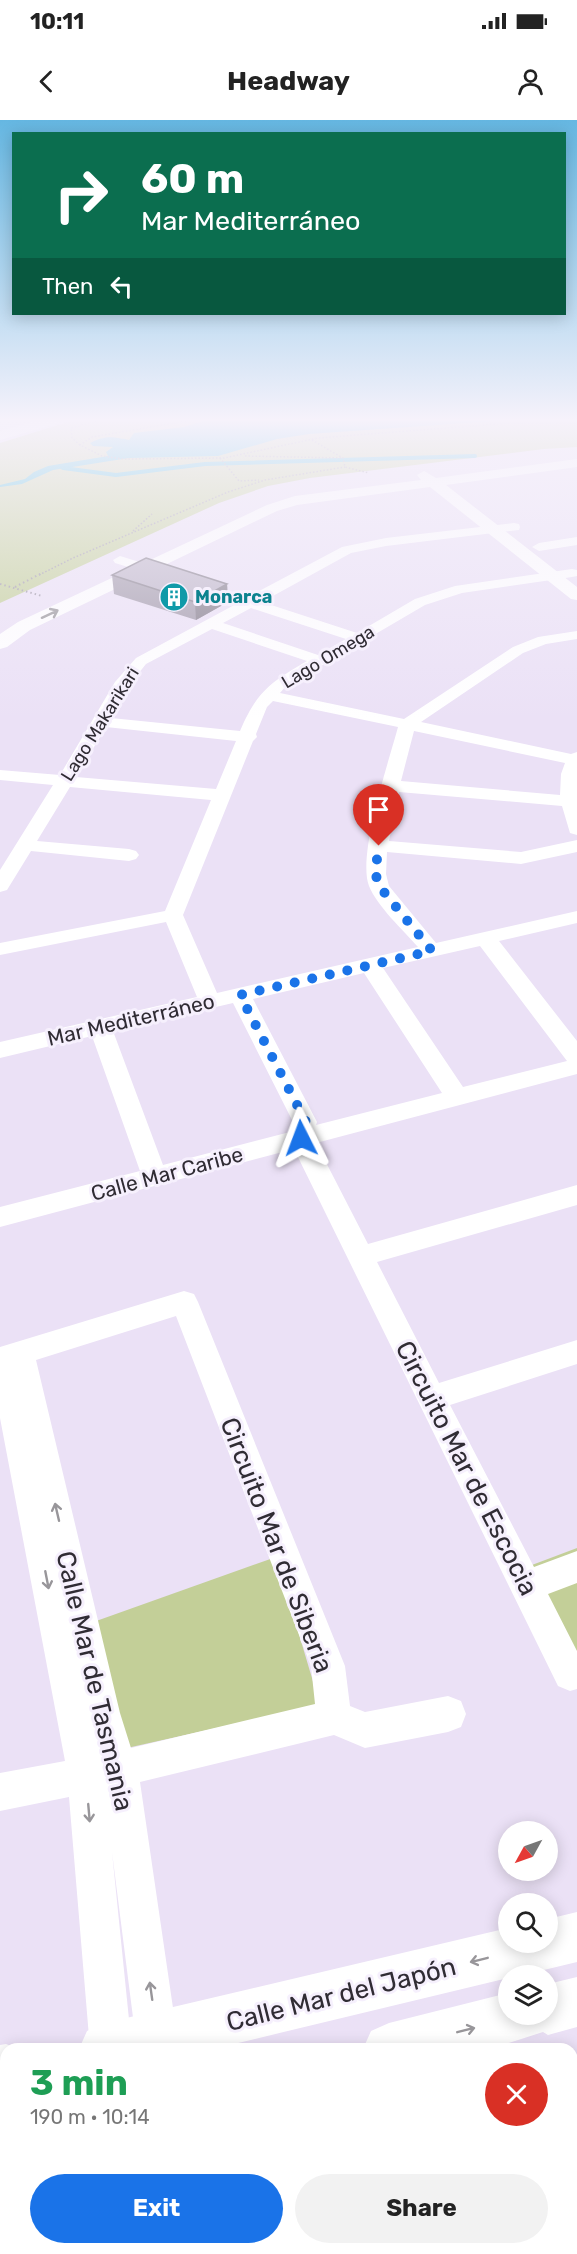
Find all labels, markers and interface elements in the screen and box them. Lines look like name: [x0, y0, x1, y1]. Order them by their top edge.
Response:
text: 10:11: [30, 8, 84, 35]
icon: back: [30, 65, 63, 98]
text: Headway: [227, 65, 350, 97]
icon: person: [514, 65, 547, 98]
text: 60 m: [141, 154, 244, 204]
icon: right: [42, 156, 120, 234]
text: Mar Mediterráneo: [141, 205, 361, 237]
icon: left: [105, 270, 138, 303]
text: Then: [42, 273, 93, 300]
building icon: Monarca: [158, 581, 190, 613]
place label: Monarca: [195, 586, 272, 608]
one-way arrow: [41, 607, 59, 619]
street label: Lago Omega: [278, 621, 378, 693]
street label: Lago Makarikari: [56, 663, 144, 785]
pin: [353, 784, 404, 846]
icon: arrive: [362, 793, 395, 826]
street label: Mar Mediterráneo: [45, 988, 217, 1051]
position arrow: [269, 1106, 333, 1170]
street label: Calle Mar Caribe: [88, 1141, 246, 1206]
street label: Circuito Mar de Escocia: [389, 1336, 544, 1601]
street label: Circuito Mar de Siberia: [213, 1413, 340, 1677]
one-way arrow: [50, 1503, 62, 1522]
street label: Calle Mar de Tasmania: [50, 1548, 140, 1814]
one-way arrow: [42, 1570, 53, 1589]
one-way arrow: [84, 1803, 95, 1823]
north arrow: [498, 1821, 558, 1881]
map controls: [498, 1821, 558, 2025]
button: search: [498, 1893, 558, 1953]
street label: Calle Mar del Japón: [223, 1951, 459, 2038]
one-way arrow: [470, 1955, 489, 1967]
button: layers: [498, 1965, 558, 2025]
one-way arrow: [146, 1982, 157, 2001]
one-way arrow: [456, 2023, 475, 2035]
text: 3 min: [30, 2061, 128, 2104]
button: close: [485, 2063, 548, 2126]
text: 190 m · 10:14: [30, 2105, 150, 2129]
button: Exit: [30, 2174, 283, 2243]
button: Share: [295, 2174, 548, 2243]

